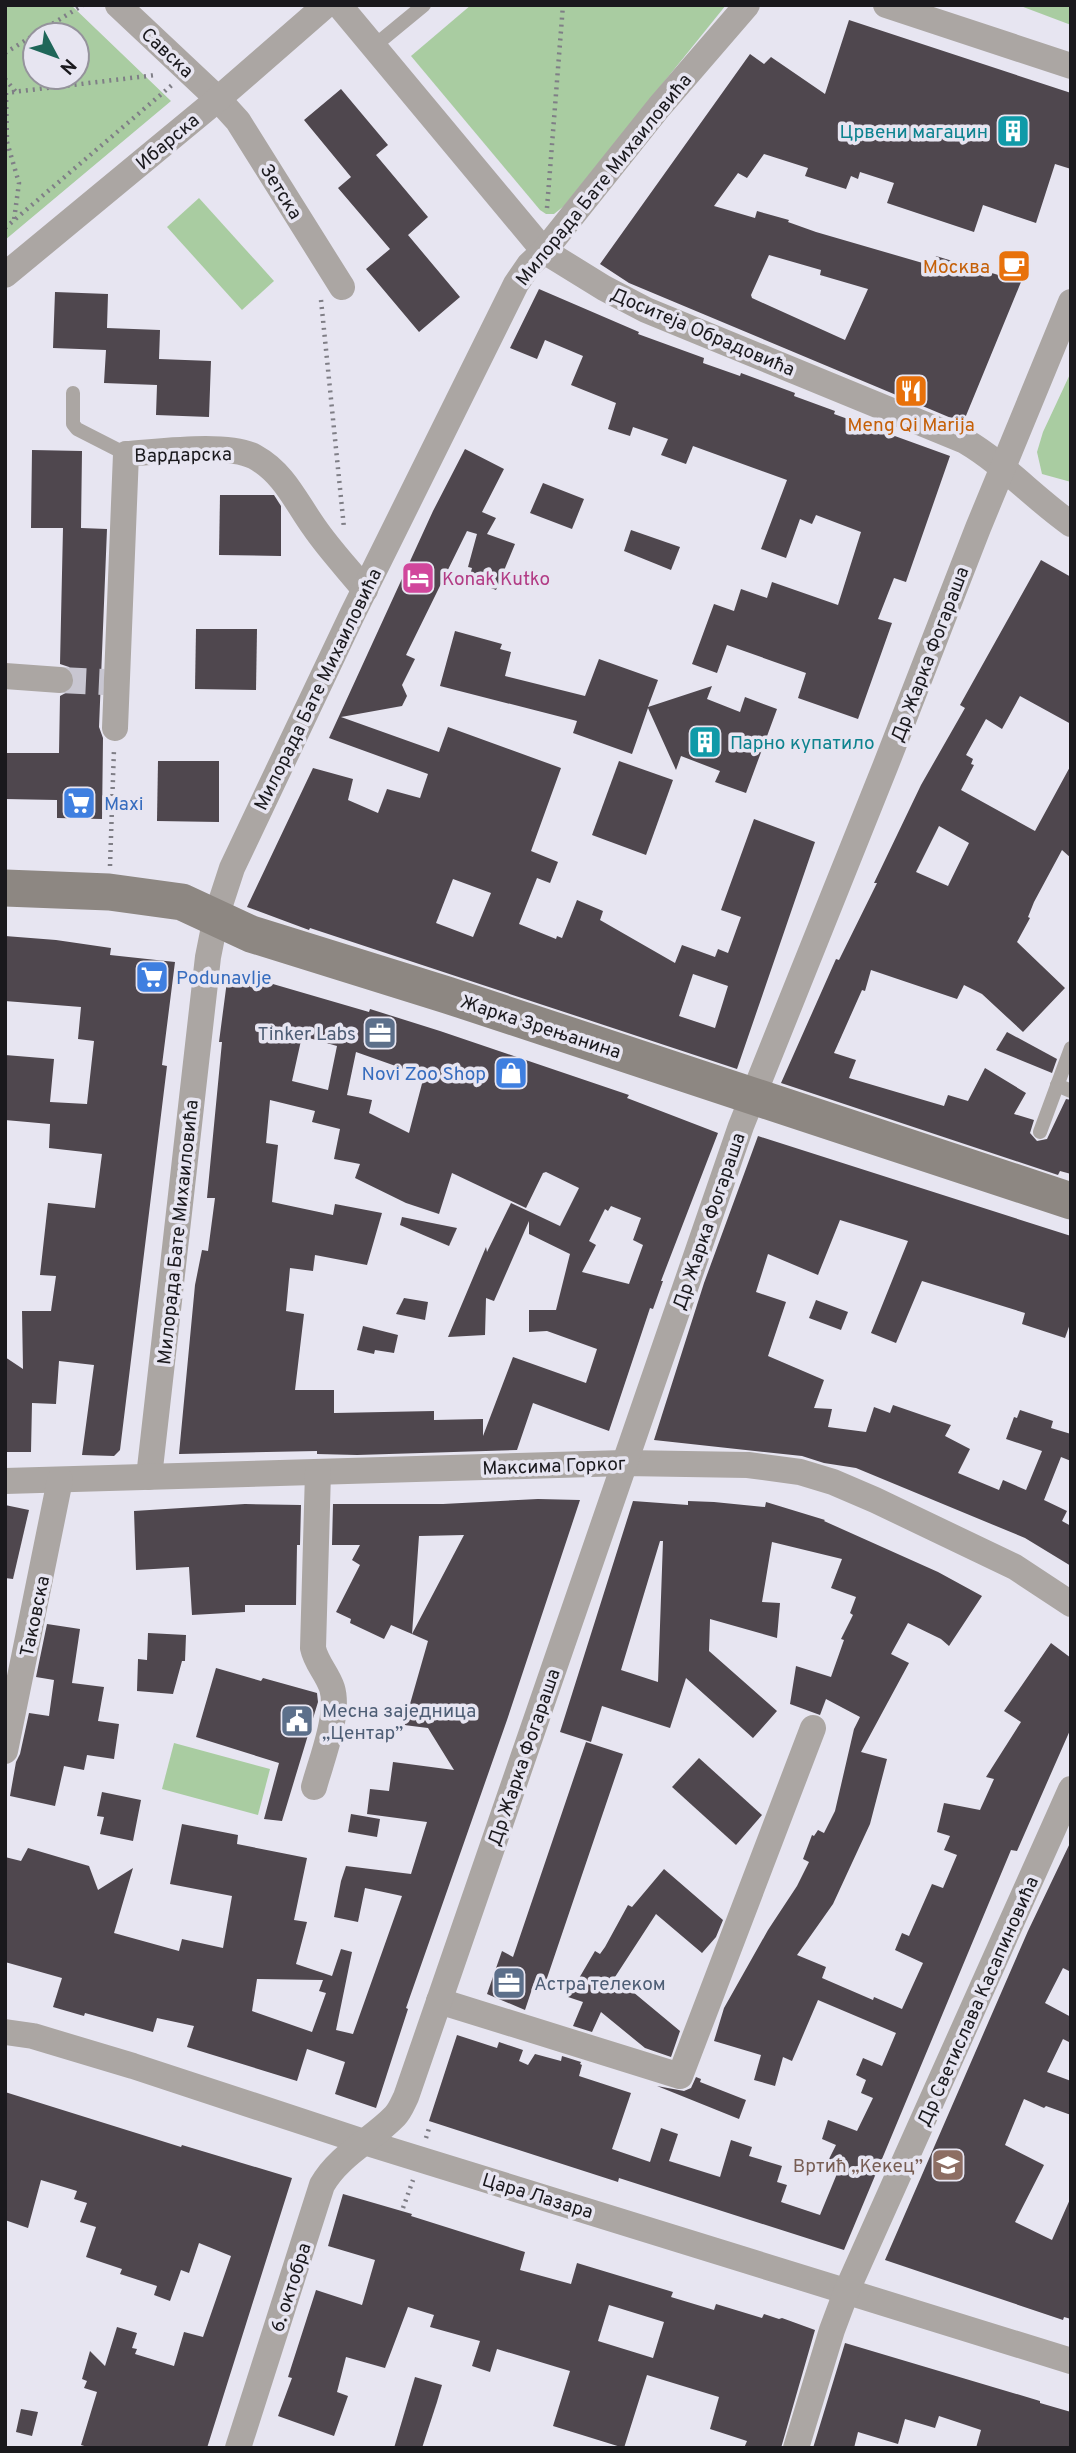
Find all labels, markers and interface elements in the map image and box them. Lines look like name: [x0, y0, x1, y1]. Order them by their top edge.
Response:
north arrow: [21, 21, 91, 91]
street label: Савска: [135, 23, 198, 84]
text: N: [54, 53, 81, 79]
street label: Милорада Бате Михаиловића: [511, 69, 698, 291]
street label: Ибарска: [132, 109, 205, 176]
building icon: Црвени магацин: [994, 112, 1032, 150]
place label: Црвени магацин: [840, 121, 988, 145]
street label: Зетска: [254, 160, 307, 224]
cafe icon: Москва: [995, 247, 1033, 285]
place label: Москва: [923, 256, 990, 280]
street label: Доситеја Обрадовића: [606, 283, 798, 383]
restaurant icon: Meng Qi Marija: [892, 372, 930, 410]
place label: Meng Qi Marija: [847, 414, 975, 438]
street label: Вардарска: [134, 443, 232, 469]
hotel icon: Konak Kutko: [399, 559, 437, 597]
street label: Др Жарка Фогараша: [886, 563, 975, 746]
street label: Милорада Бате Михаиловића: [250, 565, 388, 815]
place label: Konak Kutko: [442, 568, 550, 592]
building icon: Парно купатило: [686, 723, 724, 761]
place label: Парно купатило: [730, 732, 875, 756]
supermarket icon: Maxi: [60, 784, 98, 822]
place label: Maxi: [104, 793, 144, 817]
supermarket icon: Podunavlje: [133, 958, 171, 996]
place label: Podunavlje: [176, 967, 272, 991]
street label: Жарка Зрењанина: [457, 991, 624, 1065]
office icon: Tinker Labs: [361, 1014, 399, 1052]
place label: Tinker Labs: [258, 1023, 356, 1047]
shop icon: Novi Zoo Shop: [492, 1054, 530, 1092]
place label: Novi Zoo Shop: [361, 1063, 486, 1087]
street label: Милорада Бате Михаиловића: [153, 1098, 205, 1366]
street label: Др Жарка Фогараша: [668, 1130, 752, 1314]
street label: Максима Горког: [482, 1452, 626, 1482]
street label: Таковска: [16, 1574, 56, 1659]
street label: Др Жарка Фогараша: [483, 1666, 567, 1850]
place label: Месна заједница „Центар”: [322, 1700, 476, 1746]
public building icon: Месна заједница „Центар”: [278, 1702, 316, 1740]
street label: Др Светислава Касапиновића: [913, 1873, 1045, 2131]
office icon: Астра телеком: [490, 1964, 528, 2002]
place label: Астра телеком: [534, 1973, 666, 1997]
school or university icon: Вртић „Кекец”: [929, 2146, 967, 2184]
place label: Вртић „Кекец”: [793, 2155, 923, 2179]
street label: Цара Лазара: [479, 2169, 596, 2225]
street label: 6. октобра: [266, 2240, 318, 2335]

